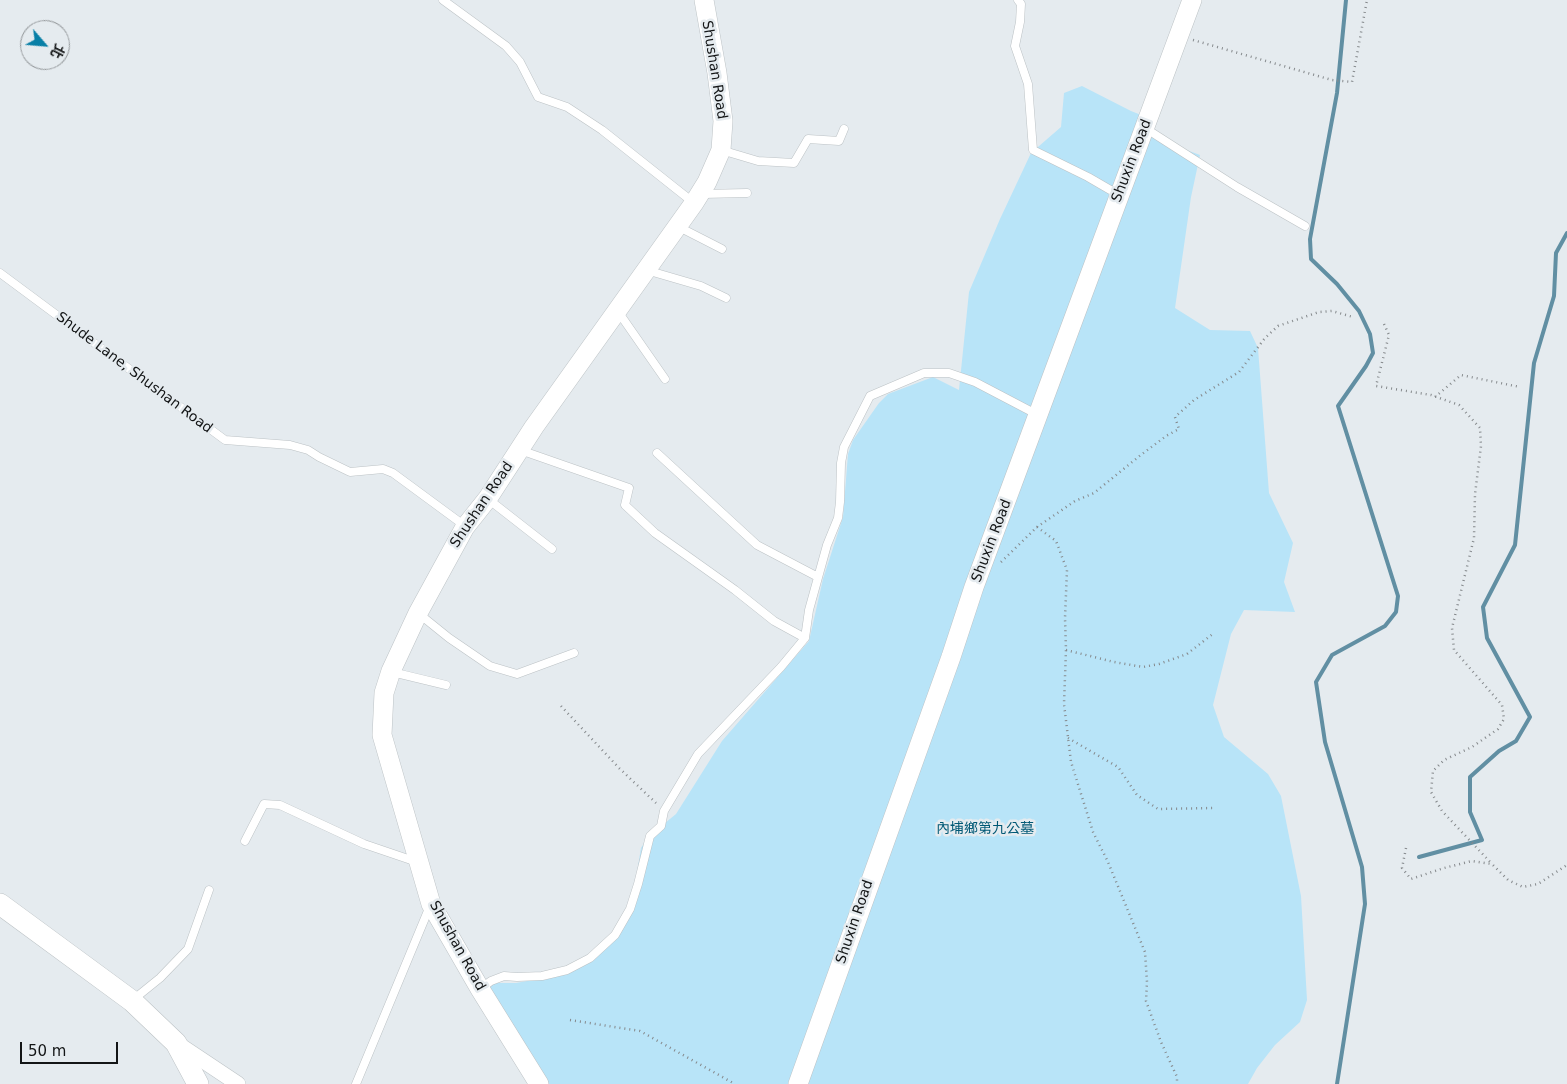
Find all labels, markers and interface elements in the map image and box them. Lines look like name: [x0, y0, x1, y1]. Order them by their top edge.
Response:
street label: Shushan Road: [698, 19, 730, 121]
north arrow: [20, 20, 70, 70]
text: 北: [47, 41, 68, 61]
street label: Shuxin Road: [1109, 117, 1155, 205]
street label: Shude Lane, Shushan Road: [53, 309, 215, 437]
street label: Shushan Road: [447, 459, 517, 551]
street label: Shuxin Road: [969, 497, 1015, 585]
park label: 內埔鄉第九公墓: [936, 821, 1034, 837]
street label: Shuxin Road: [833, 878, 877, 966]
street label: Shushan Road: [425, 898, 489, 994]
scale bar: [22, 1032, 120, 1064]
text: 50 m: [28, 1042, 66, 1060]

